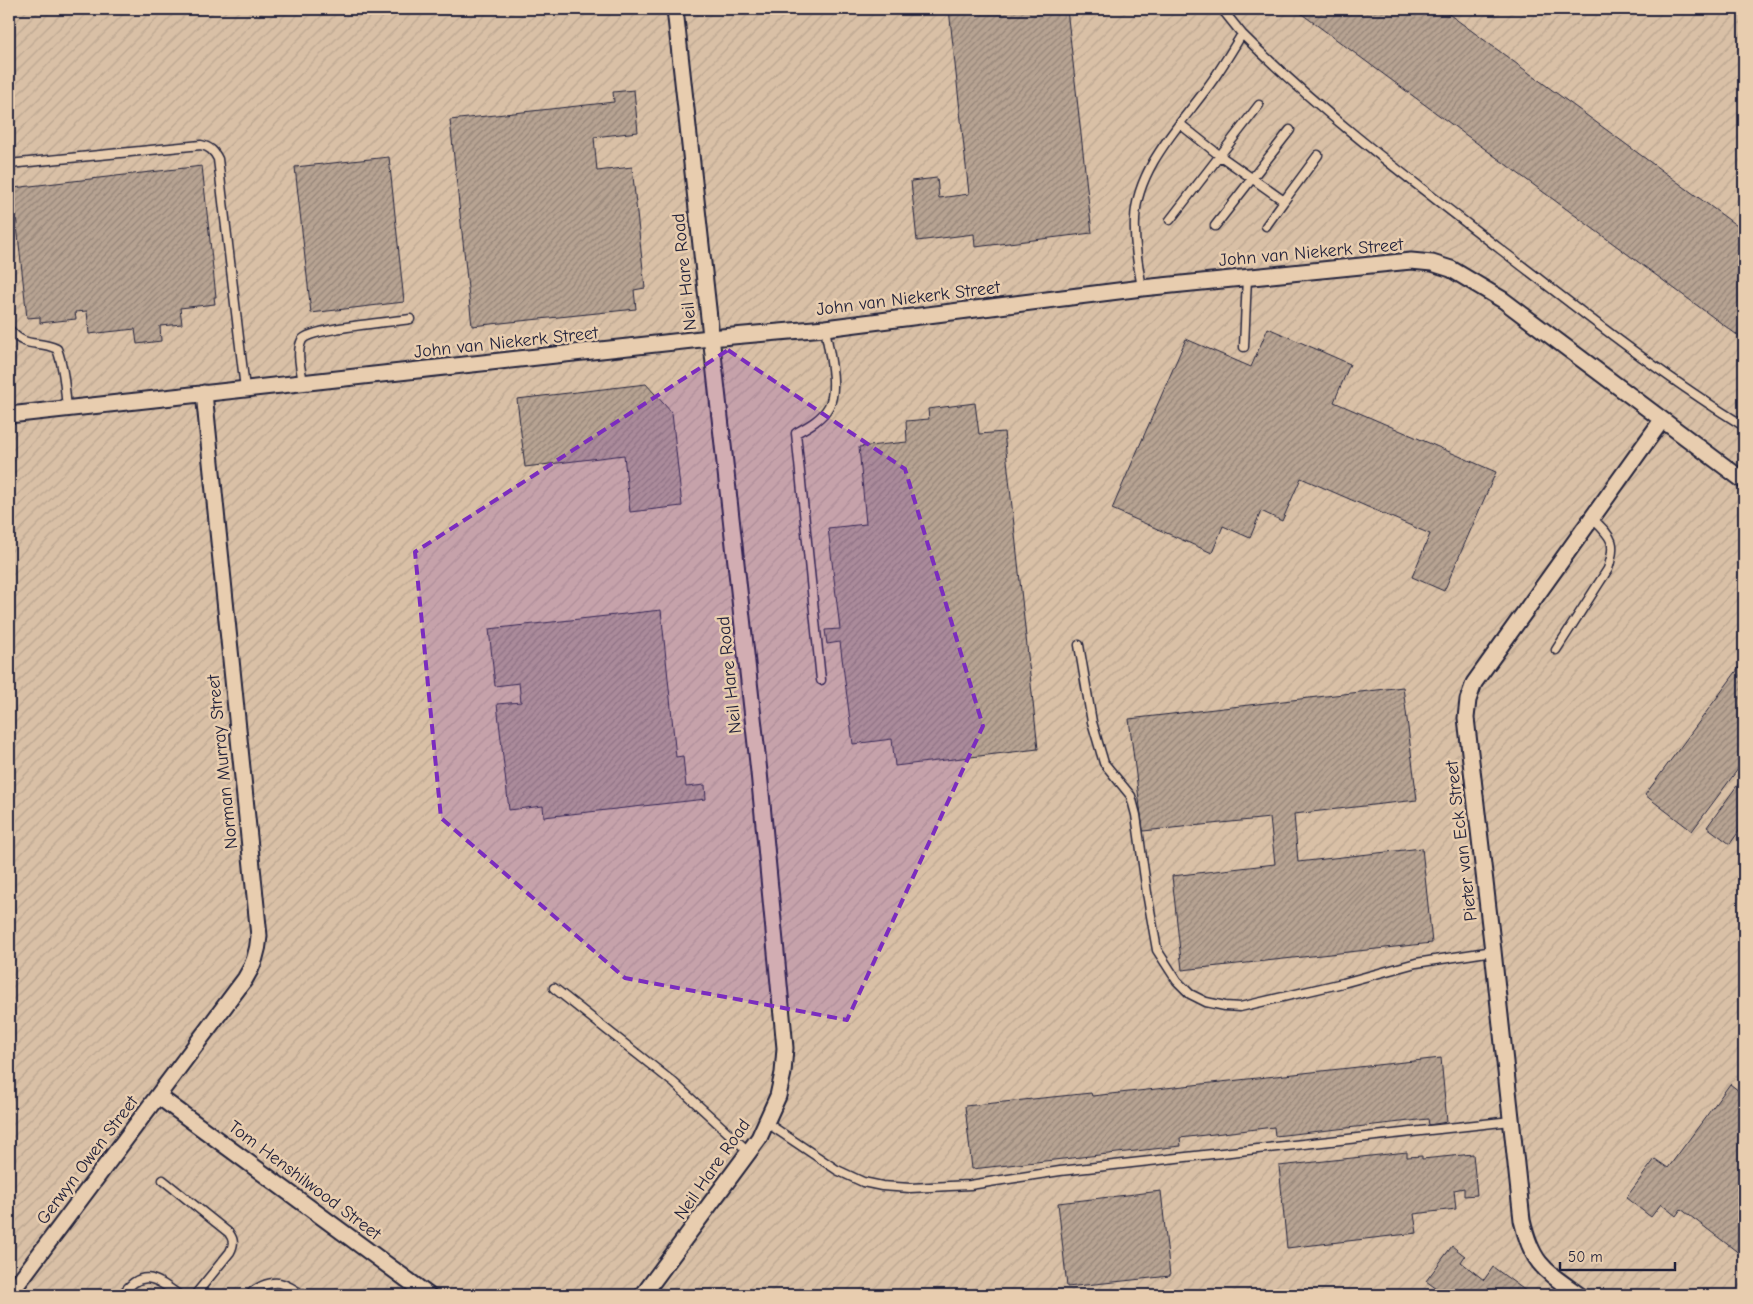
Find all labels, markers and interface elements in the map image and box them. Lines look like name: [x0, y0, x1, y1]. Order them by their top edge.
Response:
street label: Neil Hare Road: [668, 212, 701, 332]
street label: John van Niekerk Street: [1218, 234, 1405, 271]
street label: John van Niekerk Street: [815, 277, 1002, 320]
street label: John van Niekerk Street: [413, 322, 600, 363]
street label: Neil Hare Road: [713, 615, 746, 735]
street label: Norman Murray Street: [203, 673, 242, 850]
street label: Pieter van Eck Street: [1441, 759, 1482, 922]
street label: Gerwyn Owen Street: [32, 1091, 143, 1229]
street label: Neil Hare Road: [670, 1115, 755, 1224]
street label: Tom Henshilwood Street: [224, 1116, 386, 1245]
scale bar: [1560, 1239, 1676, 1271]
text: 50 m: [1568, 1248, 1603, 1266]

